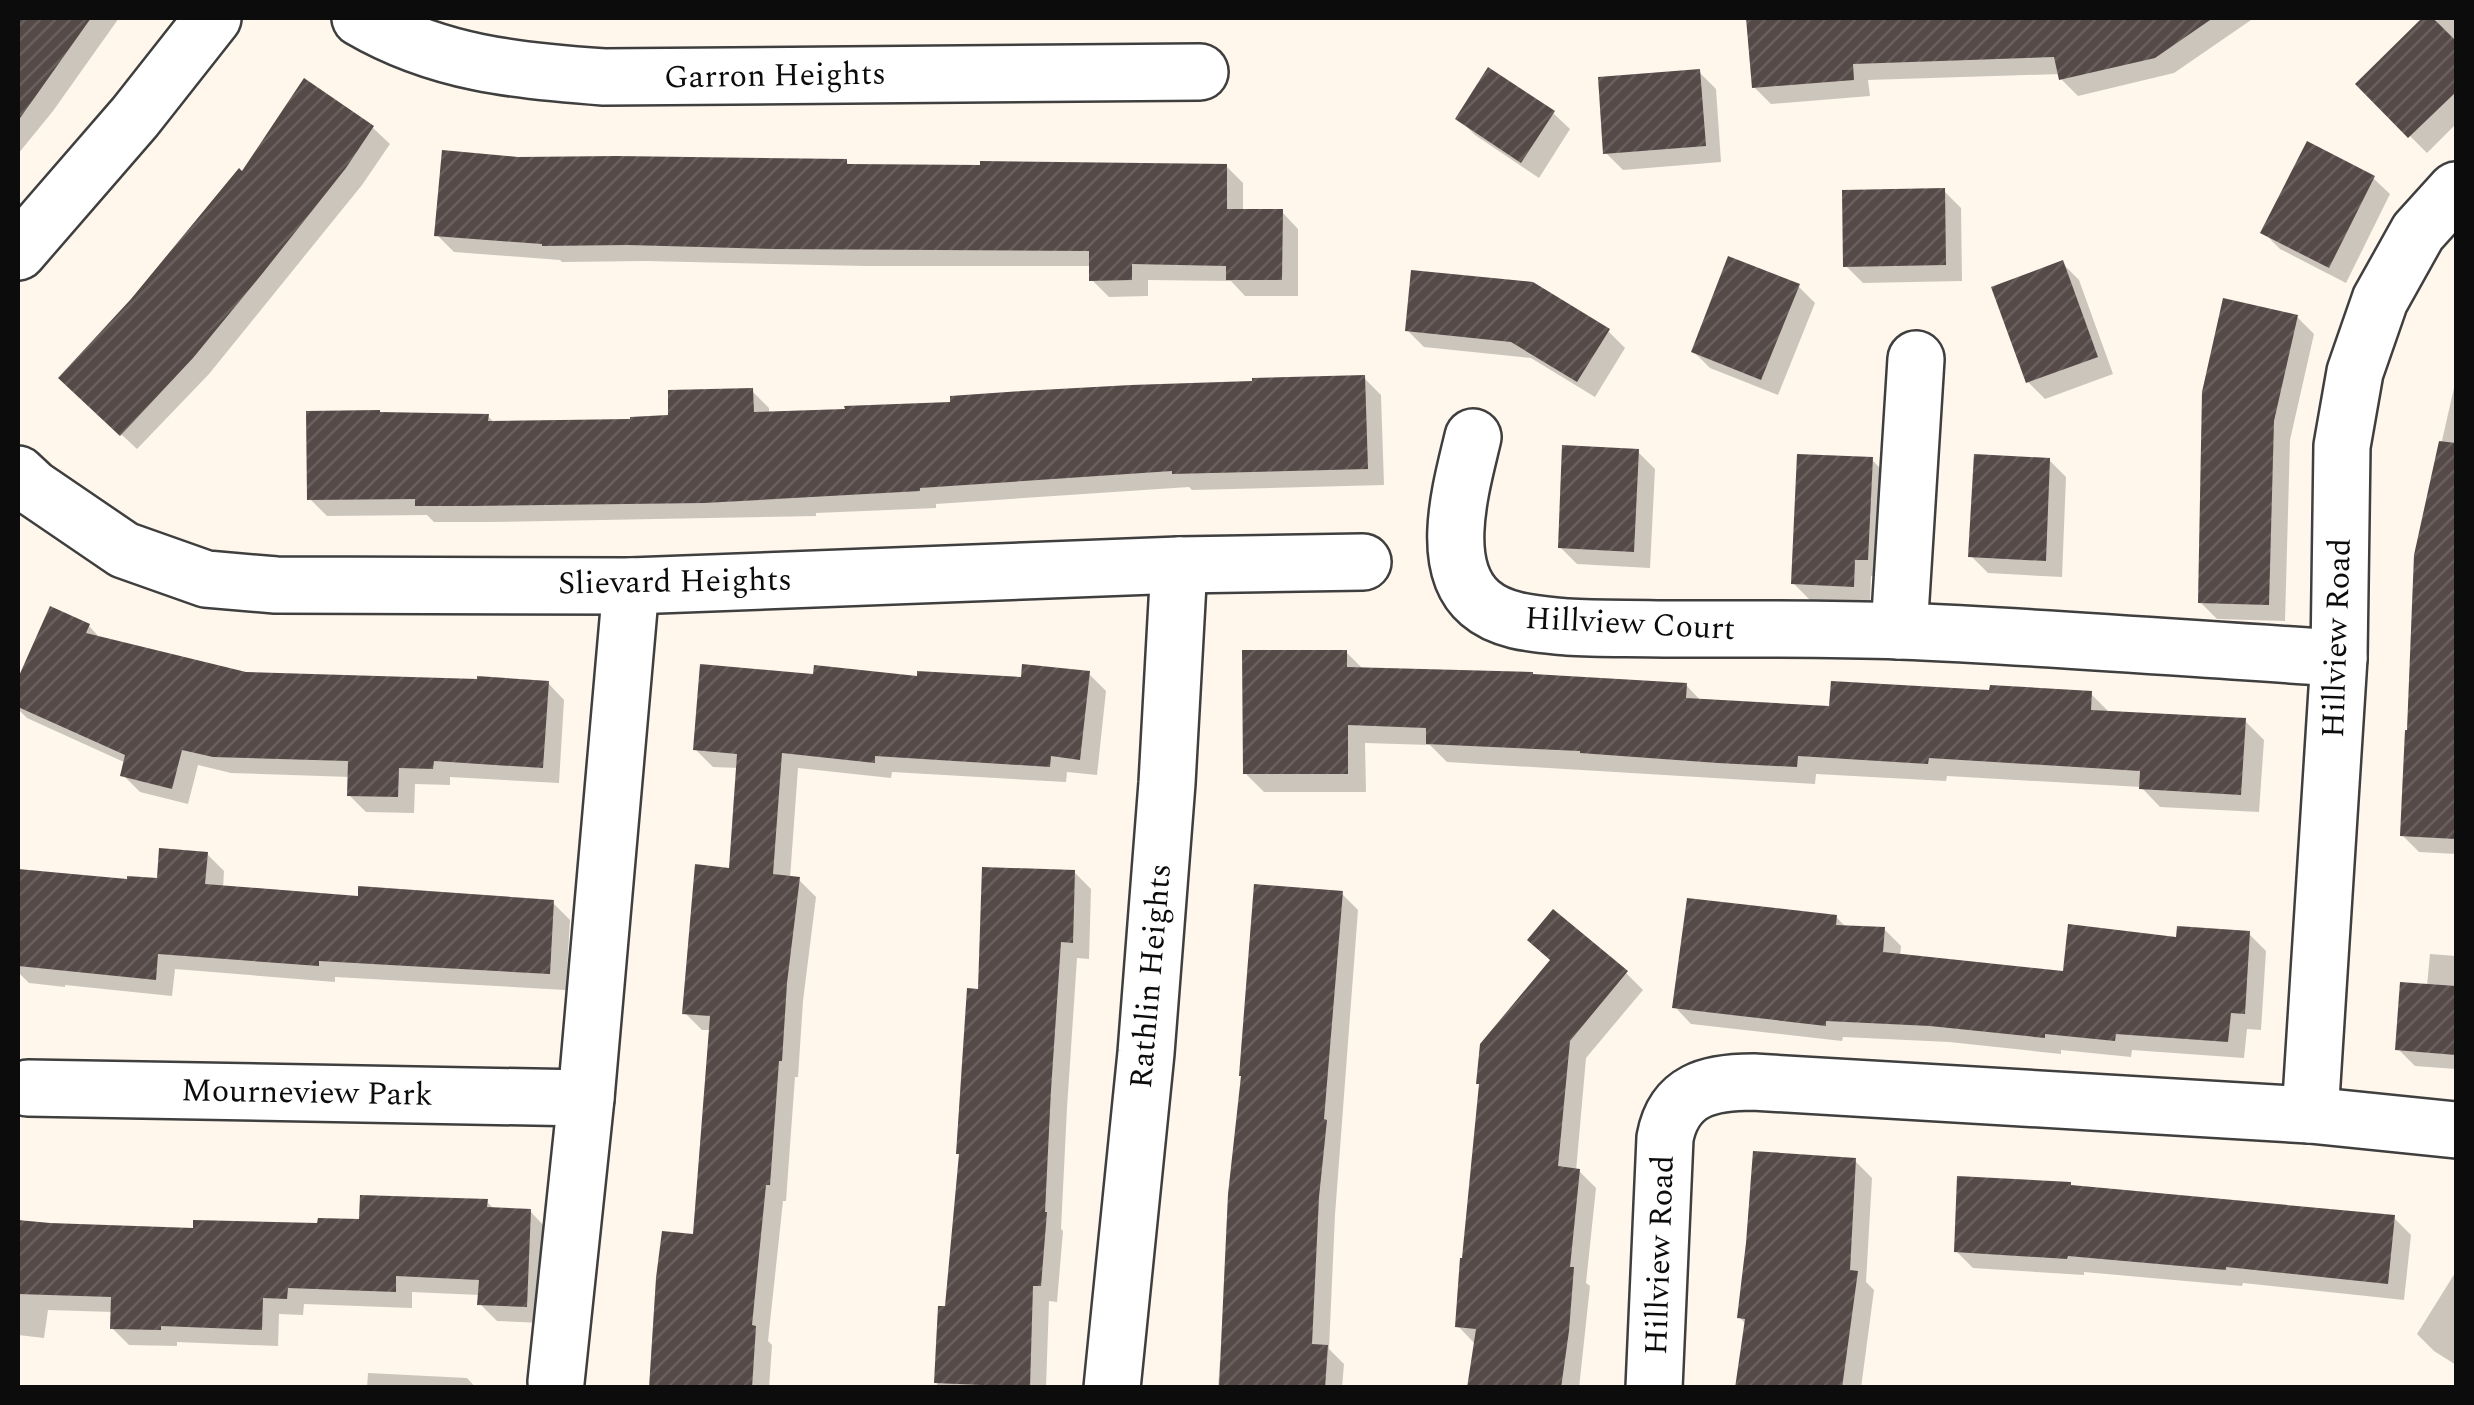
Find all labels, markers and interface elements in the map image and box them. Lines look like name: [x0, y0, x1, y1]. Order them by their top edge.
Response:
street label: Garron Heights: [664, 50, 886, 102]
street label: Hillview Road: [2309, 537, 2365, 739]
street label: Slievard Heights: [558, 555, 792, 609]
street label: Hillview Court: [1524, 594, 1736, 654]
street label: Rathlin Heights: [1117, 862, 1185, 1090]
street label: Mourneview Park: [181, 1066, 433, 1120]
street label: Hillview Road: [1632, 1154, 1688, 1356]

